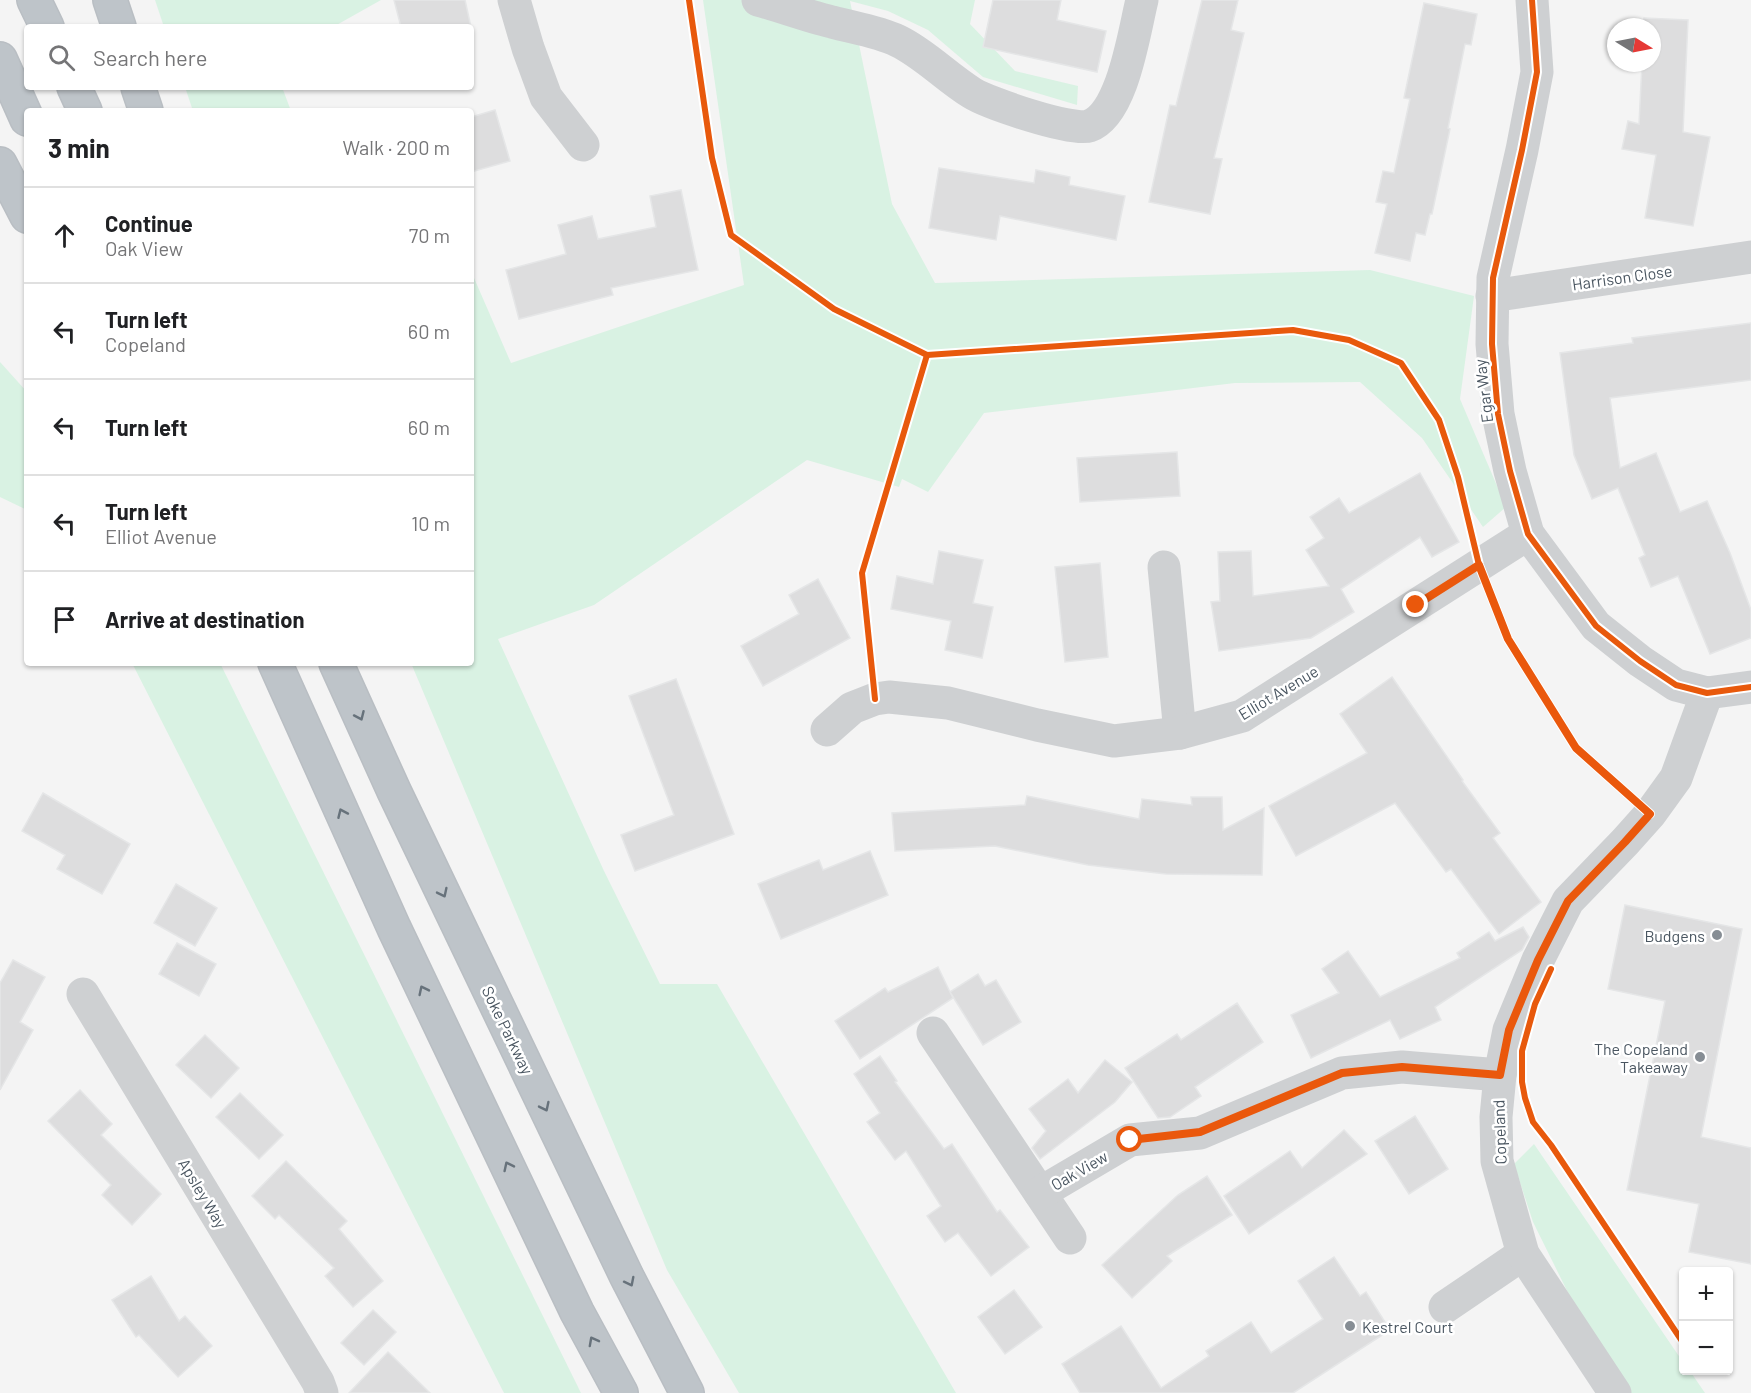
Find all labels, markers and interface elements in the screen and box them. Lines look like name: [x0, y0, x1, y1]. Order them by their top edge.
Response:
north arrow: [1607, 18, 1661, 72]
search box: [24, 24, 474, 90]
icon: search: [45, 41, 78, 74]
text: Search here: [93, 44, 207, 70]
text: 3 min: [48, 132, 110, 163]
text: Walk · 200 m: [342, 135, 450, 159]
text: Continue: [105, 210, 193, 236]
icon: ahead: [48, 219, 81, 252]
text: 70 m: [409, 223, 450, 247]
text: Oak View: [105, 236, 183, 260]
street label: Harrison Close: [1571, 261, 1673, 293]
text: Turn left: [105, 306, 188, 332]
icon: left: [48, 315, 81, 348]
text: 60 m: [408, 319, 450, 343]
text: Copeland: [105, 332, 186, 356]
street label: Egar Way: [1470, 357, 1496, 424]
icon: left: [48, 411, 81, 444]
text: Turn left: [105, 414, 188, 440]
text: 60 m: [408, 415, 450, 439]
text: Turn left: [105, 498, 188, 524]
icon: left: [48, 507, 81, 540]
text: 10 m: [411, 511, 450, 535]
text: Elliot Avenue: [105, 524, 217, 548]
route end: [1402, 591, 1428, 617]
icon: arrive: [48, 603, 81, 636]
text: Arrive at destination: [105, 606, 304, 632]
street label: Elliot Avenue: [1235, 661, 1321, 723]
one-way arrow: [353, 710, 365, 721]
one-way arrow: [337, 808, 349, 819]
one-way arrow: [435, 887, 447, 898]
place label: Budgens: [1644, 926, 1705, 945]
marker: Budgens: [1710, 928, 1724, 942]
street label: Soke Parkway: [478, 983, 538, 1078]
one-way arrow: [419, 986, 431, 997]
place label: The Copeland Takeaway: [1594, 1039, 1689, 1076]
marker: The Copeland Takeaway: [1693, 1050, 1707, 1064]
street label: Copeland: [1488, 1099, 1510, 1165]
one-way arrow: [538, 1100, 550, 1111]
route start: [1116, 1126, 1142, 1152]
street label: Oak View: [1047, 1146, 1111, 1194]
street label: Apsley Way: [175, 1155, 231, 1232]
one-way arrow: [503, 1162, 515, 1173]
map controls: [1679, 1267, 1733, 1375]
button: +: [1679, 1267, 1733, 1321]
one-way arrow: [623, 1276, 634, 1287]
place label: Kestrel Court: [1362, 1317, 1453, 1336]
marker: Kestrel Court: [1343, 1319, 1357, 1333]
button: −: [1679, 1321, 1733, 1375]
one-way arrow: [589, 1337, 600, 1348]

